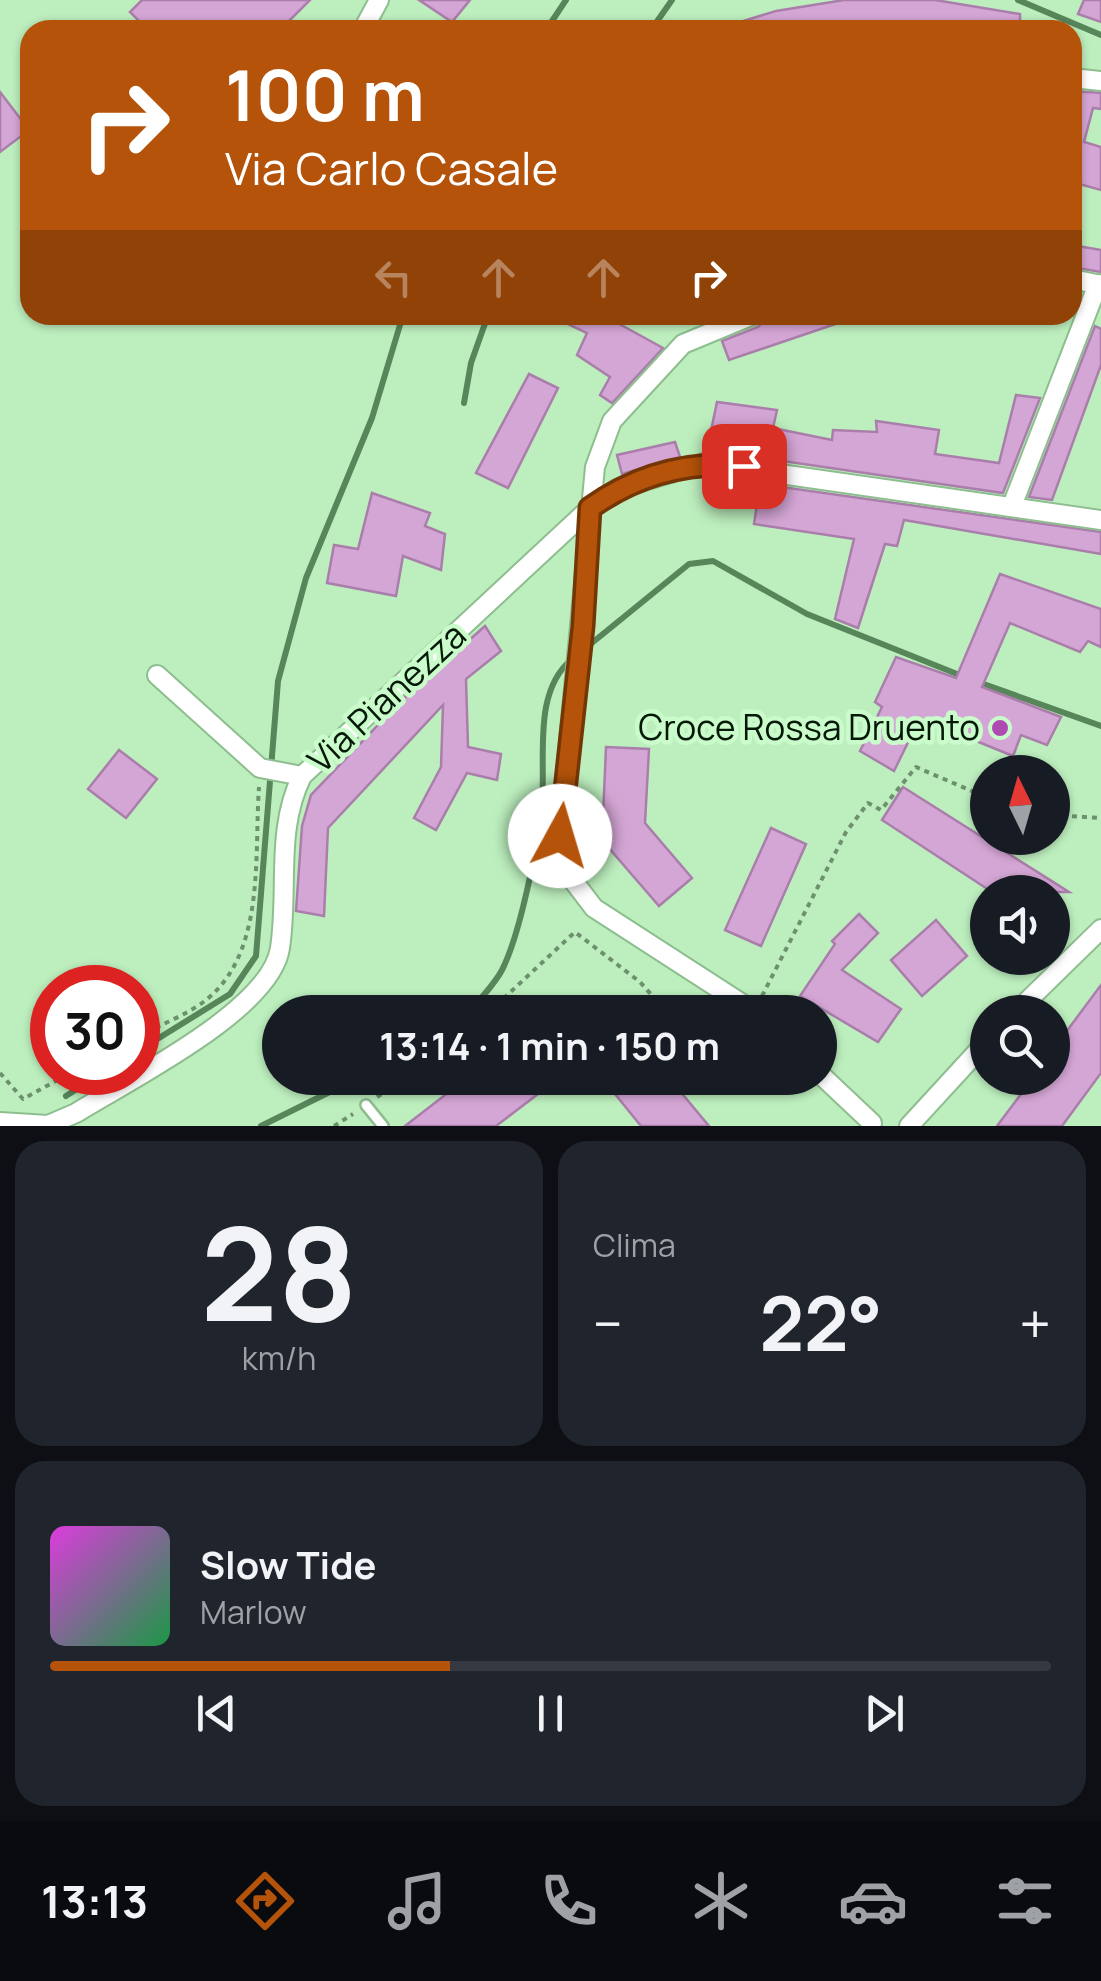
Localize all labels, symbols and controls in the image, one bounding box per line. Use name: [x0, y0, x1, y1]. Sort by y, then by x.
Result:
text: 100 m: [225, 46, 425, 142]
icon: right: [60, 60, 190, 190]
text: Via Carlo Casale: [225, 137, 558, 199]
icon: left: [366, 250, 421, 305]
icon: ahead: [471, 250, 526, 305]
icon: ahead: [576, 250, 631, 305]
icon: right: [681, 250, 736, 305]
pin: [702, 424, 787, 509]
icon: arrive: [717, 439, 772, 494]
street label: Via Pianezza: [297, 611, 476, 783]
place label: Croce Rossa Druento: [638, 703, 980, 751]
marker: Croce Rossa Druento: [989, 717, 1011, 739]
north arrow: [970, 755, 1070, 855]
map controls: [970, 755, 1070, 1095]
position arrow: [508, 784, 612, 888]
button: sound: [970, 875, 1070, 975]
speed limit sign: 30: [30, 965, 160, 1095]
button: search: [970, 995, 1070, 1095]
text: 13:14 · 1 min · 150 m: [379, 1019, 720, 1071]
text: 28: [200, 1182, 358, 1360]
text: Clima: [593, 1223, 676, 1267]
text: 22°: [759, 1271, 883, 1374]
text: −: [593, 1285, 623, 1361]
text: +: [1019, 1285, 1051, 1361]
text: km/h: [242, 1336, 316, 1380]
text: Slow Tide: [200, 1538, 377, 1590]
text: Marlow: [200, 1590, 307, 1634]
icon: previous: [189, 1686, 244, 1741]
icon: pause: [523, 1686, 578, 1741]
icon: next: [857, 1686, 912, 1741]
icon: directions: [230, 1866, 300, 1936]
icon: music: [382, 1866, 452, 1936]
icon: phone: [534, 1866, 604, 1936]
icon: climate: [686, 1866, 756, 1936]
icon: car: [838, 1866, 908, 1936]
icon: filters: [990, 1866, 1060, 1936]
text: 13:13: [41, 1870, 148, 1932]

